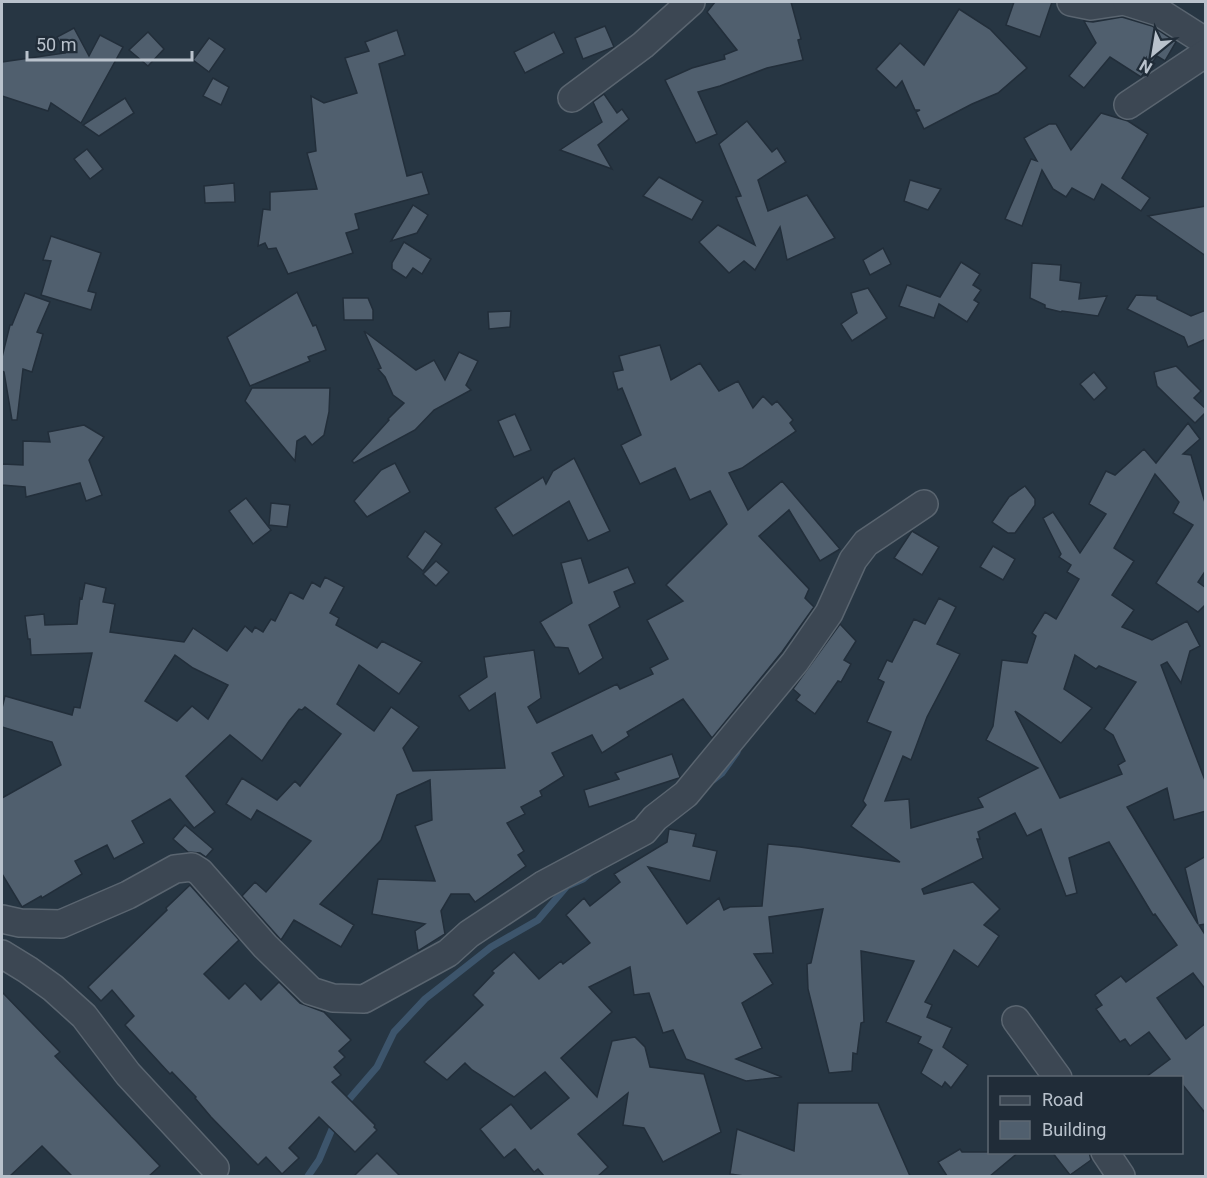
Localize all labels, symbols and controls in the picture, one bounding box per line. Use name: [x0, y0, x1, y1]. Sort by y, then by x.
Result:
scale bar: [27, 24, 192, 62]
north arrow: [1123, 24, 1183, 84]
text: 50 m: [36, 34, 76, 55]
text: N: [1136, 56, 1155, 78]
legend: [988, 1076, 1183, 1154]
text: Road: [1042, 1089, 1083, 1110]
text: Building: [1042, 1119, 1106, 1140]

